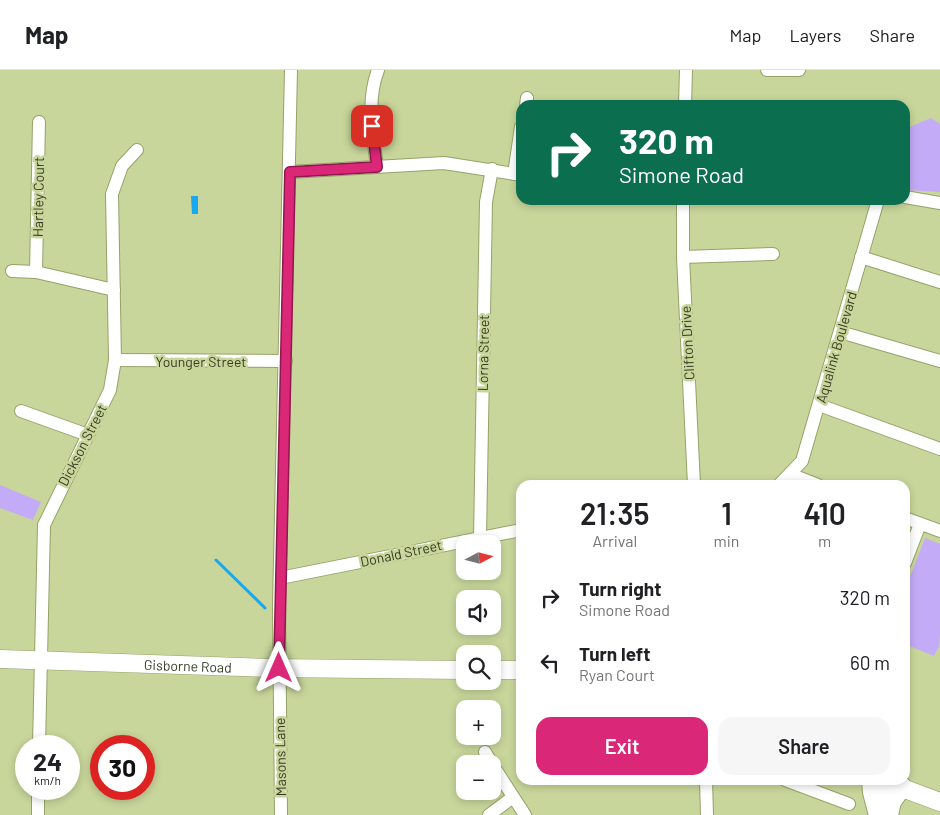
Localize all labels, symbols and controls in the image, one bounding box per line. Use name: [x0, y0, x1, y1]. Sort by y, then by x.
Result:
text: Map: [25, 20, 68, 49]
text: Map: [729, 24, 761, 46]
text: Layers: [789, 24, 842, 46]
text: Share: [870, 24, 915, 46]
pin: [351, 105, 393, 147]
icon: arrive: [358, 112, 386, 140]
text: 320 m: [619, 119, 714, 161]
icon: right: [536, 120, 601, 185]
street label: Hartley Court: [29, 157, 47, 237]
text: Simone Road: [619, 161, 744, 187]
street label: Aqualink Boulevard: [812, 289, 860, 405]
street label: Clifton Drive: [677, 305, 697, 381]
street label: Lorna Street: [474, 315, 492, 391]
street label: Younger Street: [156, 353, 246, 370]
street label: Dickson Street: [54, 401, 110, 489]
text: 21:35: [580, 495, 649, 531]
text: 1: [721, 495, 732, 531]
text: 410: [804, 495, 846, 531]
text: Arrival: [592, 531, 637, 550]
text: min: [714, 531, 739, 550]
text: m: [818, 531, 831, 550]
north arrow: [456, 535, 501, 580]
map controls: [456, 535, 501, 800]
street label: Donald Street: [359, 536, 443, 570]
text: Turn right: [579, 577, 661, 600]
icon: right: [536, 584, 564, 612]
text: 320 m: [840, 586, 890, 609]
button: sound: [456, 590, 501, 635]
text: Simone Road: [579, 600, 670, 619]
position arrow: [252, 641, 304, 693]
text: Turn left: [579, 642, 650, 665]
button: search: [456, 645, 501, 690]
icon: left: [536, 649, 564, 677]
text: 60 m: [850, 651, 890, 674]
street label: Gisborne Road: [144, 655, 232, 675]
text: Ryan Court: [579, 665, 655, 684]
button: +: [456, 700, 501, 745]
button: Exit: [536, 717, 708, 775]
button: Share: [718, 717, 890, 775]
street label: Masons Lane: [271, 718, 289, 796]
speed limit sign: 30: [90, 735, 155, 800]
text: 24: [33, 746, 62, 776]
button: −: [456, 755, 501, 800]
text: km/h: [34, 773, 61, 787]

